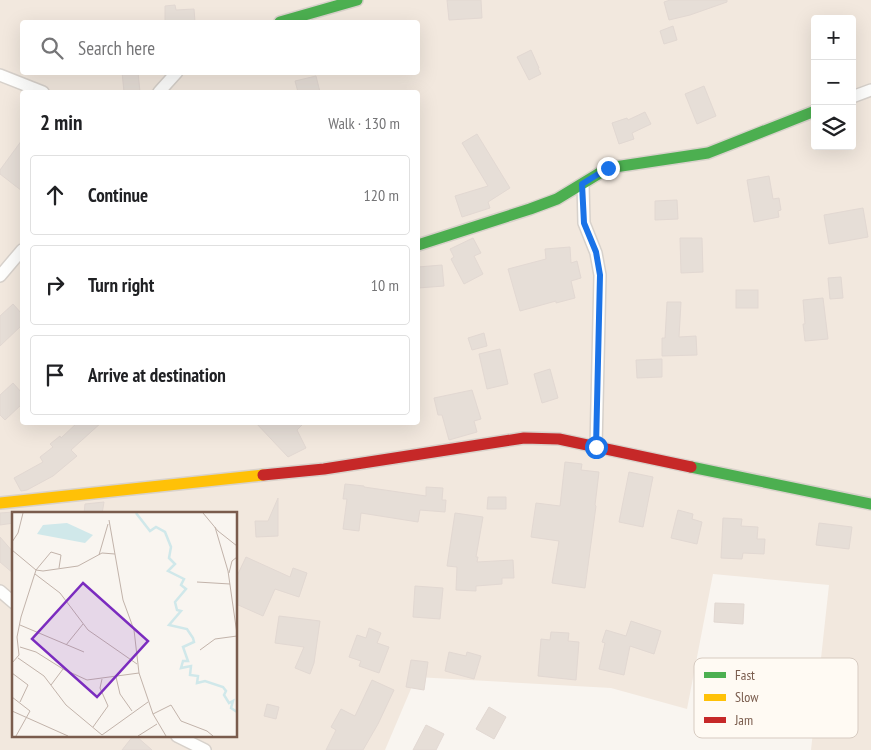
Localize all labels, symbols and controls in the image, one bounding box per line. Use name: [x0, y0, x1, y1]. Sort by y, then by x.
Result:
map controls: [811, 15, 856, 150]
button: +: [811, 15, 856, 60]
search box: [20, 20, 420, 75]
icon: search: [38, 34, 66, 62]
text: Search here: [78, 36, 155, 60]
button: −: [811, 60, 856, 105]
button: layers: [811, 105, 856, 150]
text: 2 min: [40, 109, 82, 136]
text: Walk · 130 m: [328, 113, 400, 133]
route end: [597, 157, 620, 180]
icon: ahead: [41, 181, 69, 209]
text: Continue: [88, 183, 148, 207]
text: 120 m: [364, 185, 399, 205]
icon: right: [41, 271, 69, 299]
text: Turn right: [88, 273, 154, 297]
text: 10 m: [371, 275, 399, 295]
icon: arrive: [41, 361, 69, 389]
text: Arrive at destination: [88, 363, 226, 387]
route start: [585, 436, 608, 459]
inset map: [12, 512, 238, 738]
legend: [694, 658, 858, 738]
text: Fast: [735, 666, 755, 684]
text: Slow: [735, 688, 759, 706]
text: Jam: [734, 711, 753, 729]

